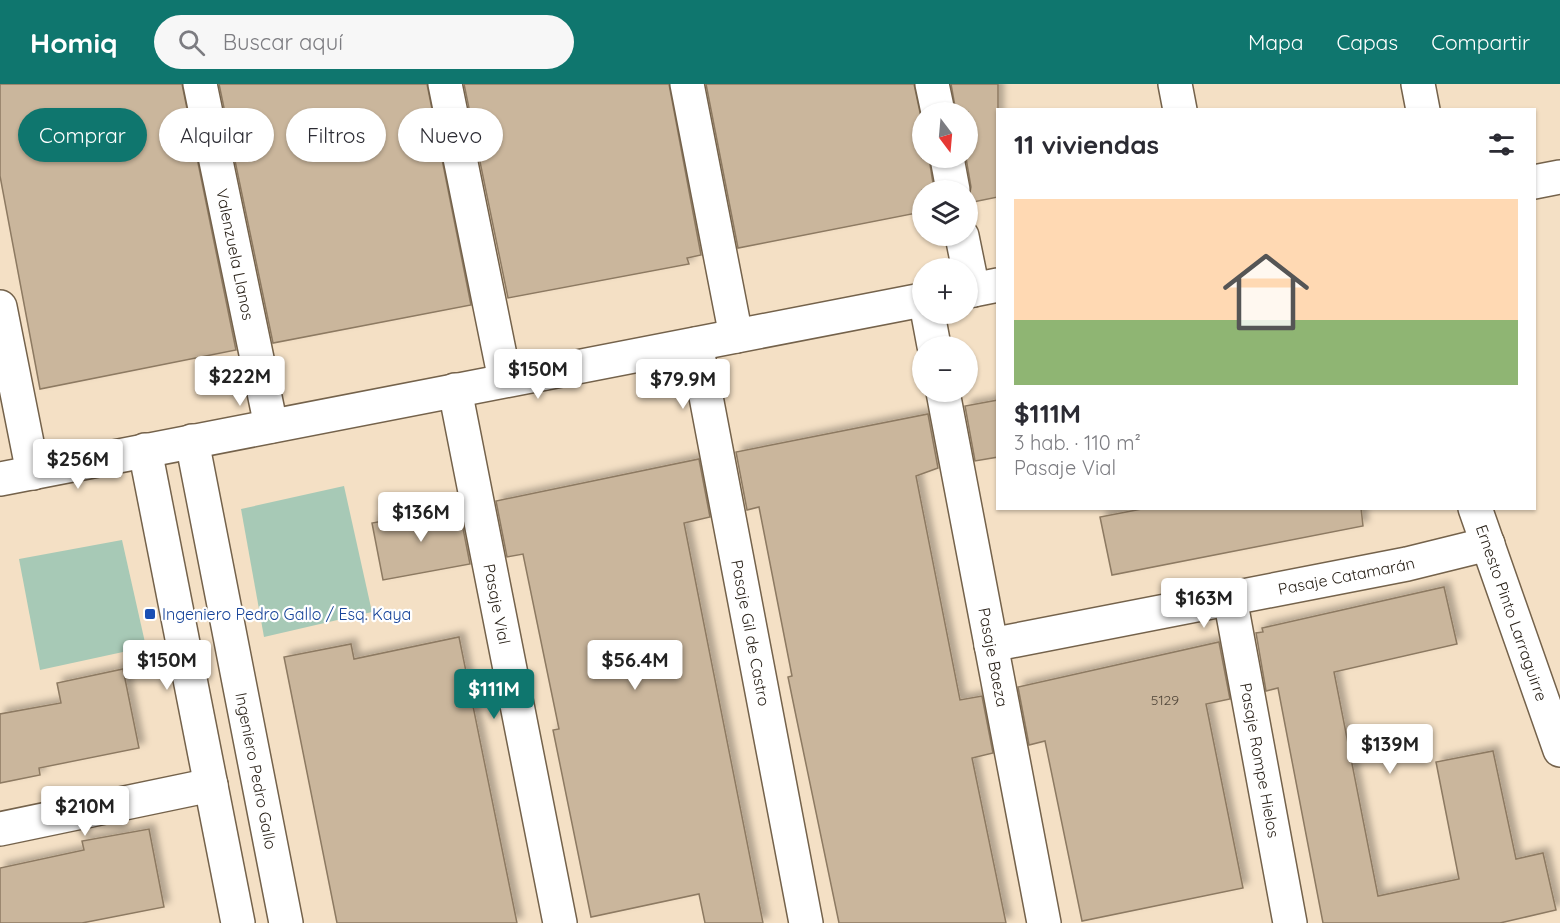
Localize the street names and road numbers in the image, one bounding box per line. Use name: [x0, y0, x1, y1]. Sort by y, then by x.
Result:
street label: Valenzuela Llanos: [212, 187, 259, 322]
street label: Ernesto Pinto Larraguirre: [1472, 522, 1552, 704]
street label: Pasaje Catamarán: [1276, 552, 1417, 599]
street label: Pasaje Gil de Castro: [727, 558, 775, 708]
street label: Pasaje Vial: [479, 562, 515, 646]
street label: Pasaje Baeza: [974, 606, 1013, 709]
street label: Pasaje Rompe Hielos: [1236, 681, 1284, 839]
street label: Ingeniero Pedro Gallo: [231, 691, 281, 851]

